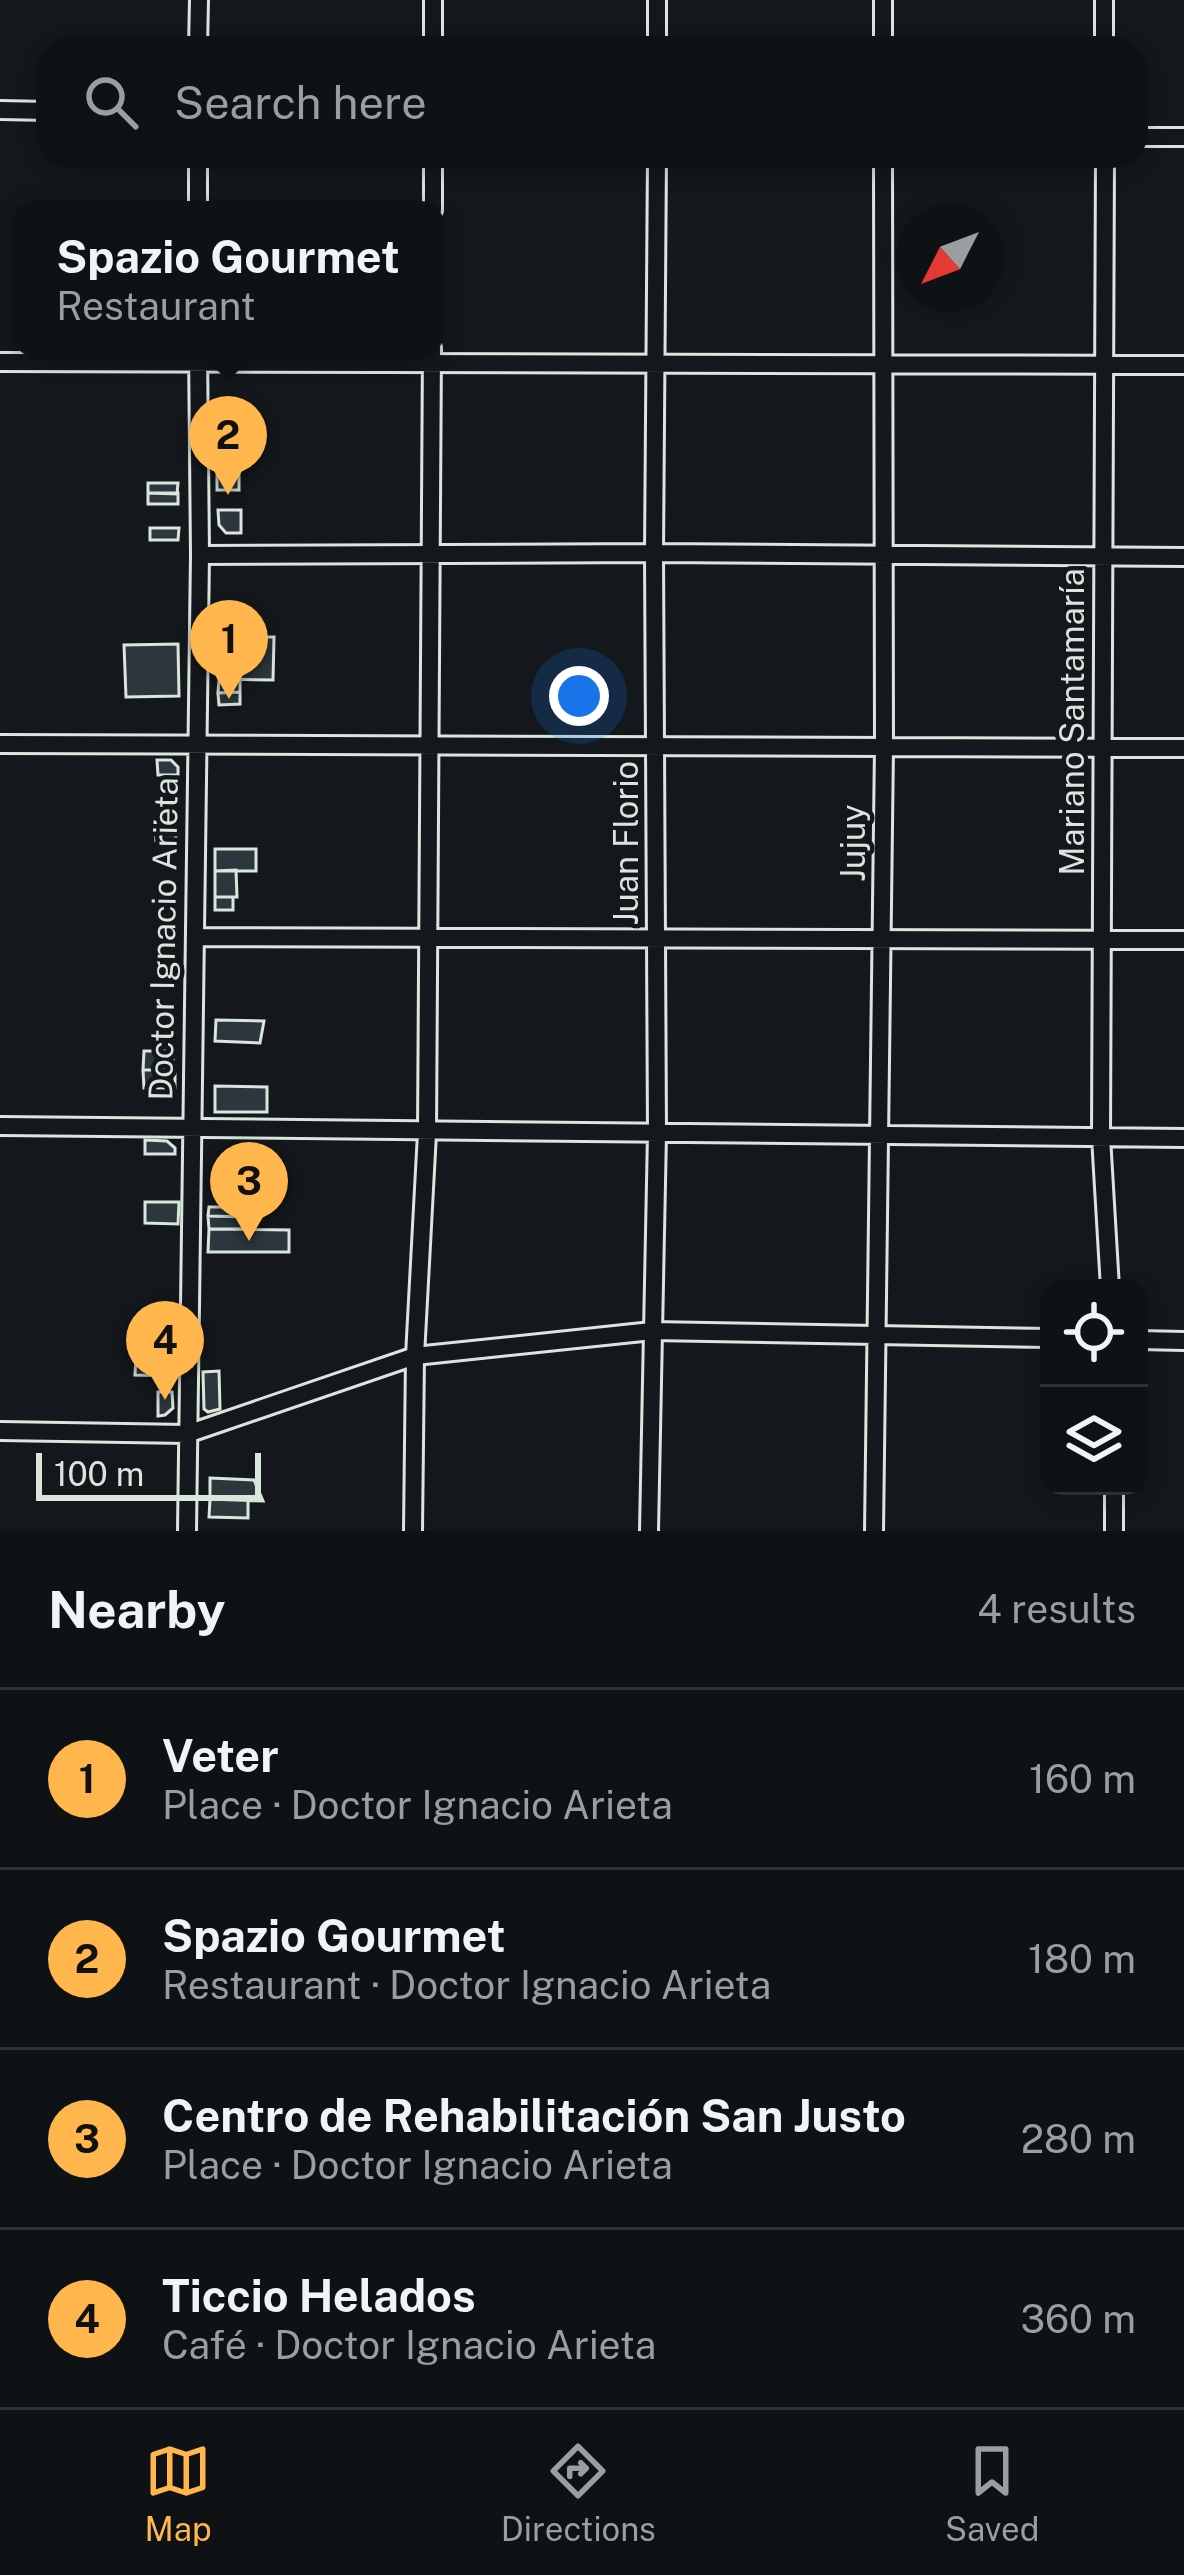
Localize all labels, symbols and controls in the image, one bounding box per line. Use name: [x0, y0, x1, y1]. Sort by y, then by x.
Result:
search box: [36, 36, 1148, 168]
icon: search: [78, 69, 144, 135]
text: Search here: [174, 76, 427, 129]
popup: [12, 201, 444, 357]
north arrow: [896, 204, 1004, 312]
text: Spazio Gourmet: [56, 230, 400, 283]
text: Restaurant: [56, 283, 256, 329]
pin: 2: [189, 396, 267, 495]
street label: Mariano Santamaría: [1053, 568, 1091, 876]
pin: 1: [190, 600, 268, 699]
your location: [549, 666, 609, 726]
street label: Juan Florio: [607, 761, 645, 925]
street label: Doctor Ignacio Arieta: [141, 777, 185, 1101]
street label: Jujuy: [834, 804, 872, 882]
pin: 3: [210, 1142, 288, 1241]
map controls: [1040, 1279, 1148, 1495]
button: locate: [1040, 1279, 1148, 1387]
pin: 4: [126, 1301, 204, 1400]
button: layers: [1040, 1387, 1148, 1495]
scale bar: [36, 1447, 261, 1500]
text: 100 m: [54, 1455, 144, 1493]
text: Nearby: [48, 1580, 225, 1639]
text: 4 results: [977, 1586, 1136, 1632]
text: Veter: [162, 1729, 279, 1782]
text: 1: [79, 1756, 95, 1802]
text: 160 m: [1029, 1756, 1136, 1802]
text: Place · Doctor Ignacio Arieta: [162, 1782, 673, 1828]
text: Spazio Gourmet: [162, 1909, 506, 1962]
text: 2: [75, 1936, 99, 1982]
text: 180 m: [1028, 1936, 1136, 1982]
text: Restaurant · Doctor Ignacio Arieta: [162, 1962, 771, 2008]
text: Centro de Rehabilitación San Justo: [162, 2089, 906, 2142]
text: 3: [74, 2116, 100, 2162]
text: 280 m: [1021, 2116, 1136, 2162]
text: Place · Doctor Ignacio Arieta: [162, 2142, 673, 2188]
text: Ticcio Helados: [162, 2269, 476, 2322]
text: 4: [74, 2296, 100, 2342]
text: 360 m: [1021, 2296, 1136, 2342]
text: Café · Doctor Ignacio Arieta: [162, 2322, 656, 2368]
tab: Map: [145, 2438, 212, 2548]
tab: Directions: [501, 2438, 656, 2548]
tab: Saved: [945, 2438, 1039, 2548]

